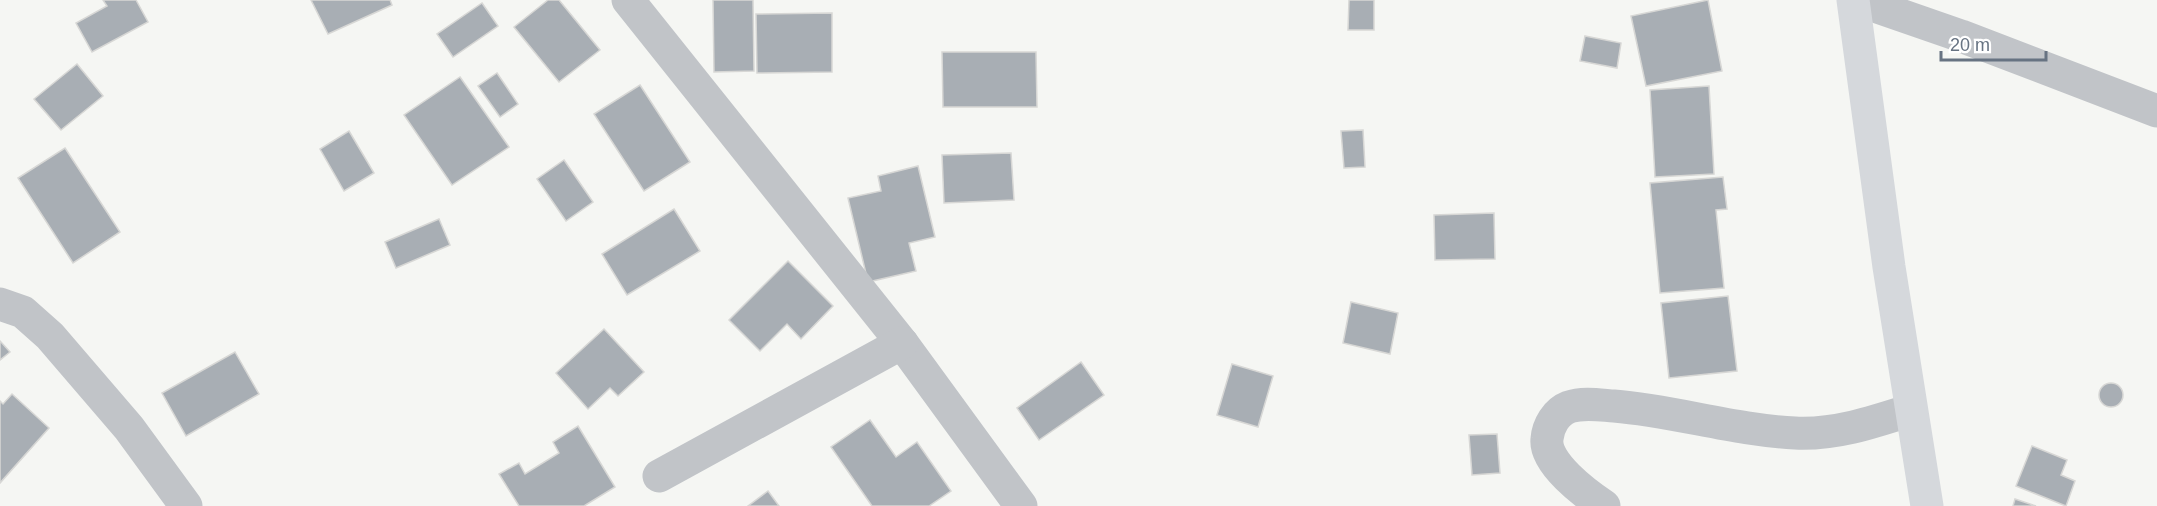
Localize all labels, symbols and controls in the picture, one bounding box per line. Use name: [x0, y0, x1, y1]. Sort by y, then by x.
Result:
scale bar: [1941, 24, 2046, 62]
text: 20 m: [1950, 35, 1990, 55]

